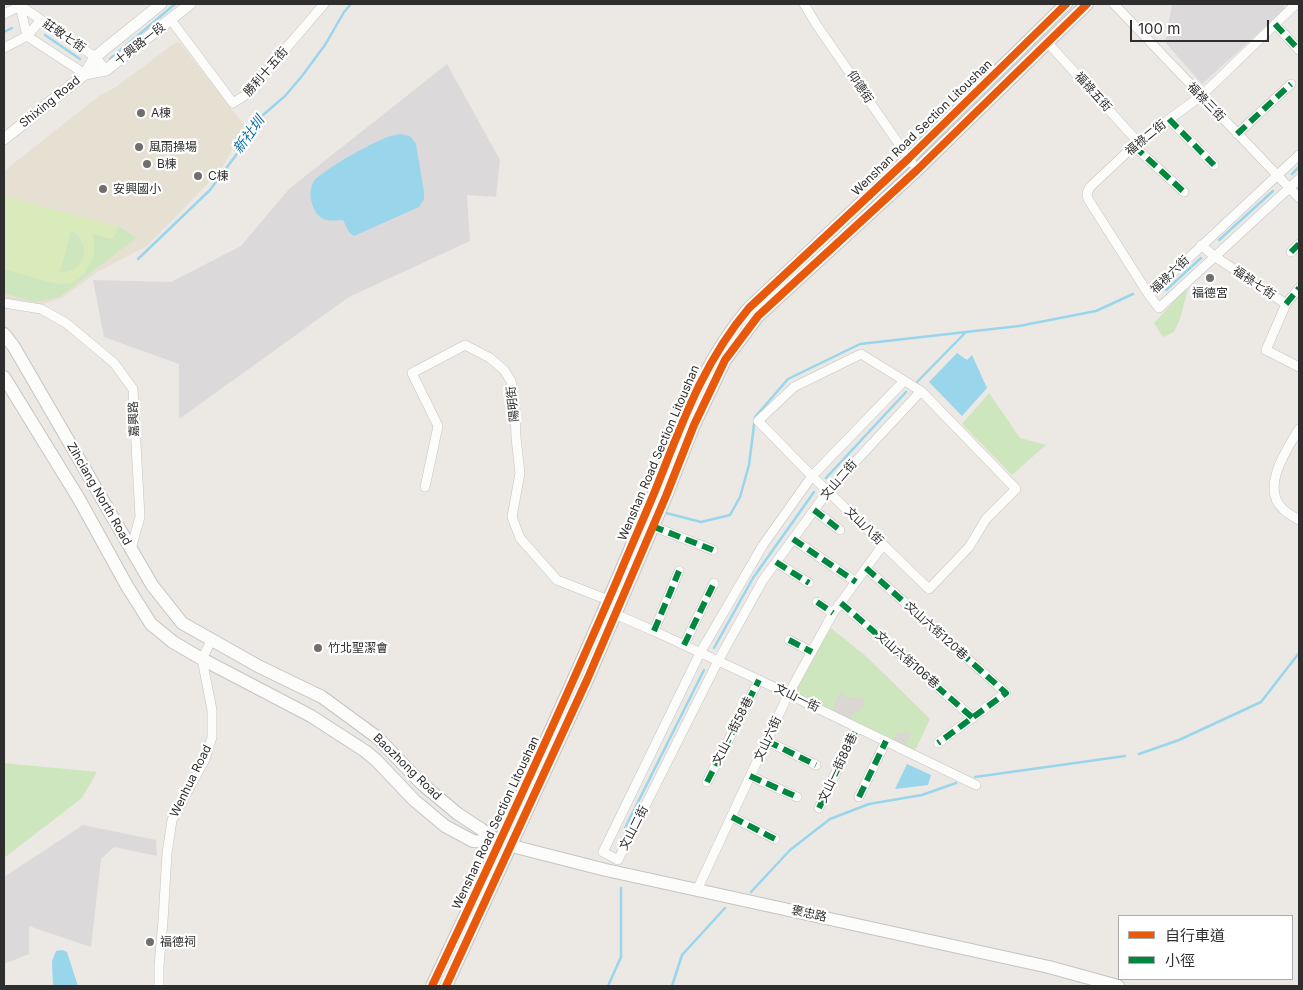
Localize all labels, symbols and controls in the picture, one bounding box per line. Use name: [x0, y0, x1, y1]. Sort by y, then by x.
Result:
scale bar: [1133, 10, 1272, 42]
street label: 莊敬七街: [40, 17, 88, 55]
text: 100 m: [1138, 19, 1180, 38]
street label: 十興路一段: [112, 20, 168, 68]
street label: 勝利十五街: [241, 45, 291, 99]
street label: Wenshan Road Section Litoushan: [849, 57, 995, 199]
street label: 仰德街: [844, 68, 876, 106]
street label: 福祿五街: [1072, 69, 1114, 115]
street label: Shixing Road: [17, 73, 83, 131]
street label: 福祿三街: [1184, 80, 1228, 124]
place label: A棟: [151, 106, 171, 120]
marker: A棟: [135, 107, 147, 119]
water label: 新社圳: [230, 113, 268, 157]
street label: 福祿二街: [1123, 117, 1169, 159]
place label: 風雨操場: [149, 140, 197, 154]
marker: 風雨操場: [133, 141, 145, 153]
place label: B棟: [157, 157, 177, 171]
marker: B棟: [141, 158, 153, 170]
place label: C棟: [208, 169, 229, 183]
marker: C棟: [192, 170, 204, 182]
place label: 安興國小: [113, 182, 161, 196]
marker: 安興國小: [97, 183, 109, 195]
street label: 福祿六街: [1148, 253, 1192, 297]
street label: 福祿七街: [1230, 264, 1278, 302]
marker: 福德宮: [1204, 272, 1216, 284]
place label: 福德宮: [1192, 286, 1228, 300]
street label: Wenshan Road Section Litoushan: [615, 363, 703, 543]
street label: 陽明街: [504, 385, 522, 423]
street label: 嘉興路: [126, 401, 142, 437]
street label: Zihciang North Road: [64, 440, 134, 548]
street label: 文山二街: [818, 457, 860, 503]
street label: 文山八街: [842, 504, 886, 548]
street label: 文山六街120巷: [902, 599, 970, 663]
street label: 文山六街106巷: [872, 628, 942, 692]
place label: 竹北聖潔會: [328, 641, 388, 655]
marker: 竹北聖潔會: [312, 642, 324, 654]
street label: 文山一街: [772, 681, 822, 715]
street label: 文山一街58巷: [710, 694, 756, 768]
street label: 文山六街: [751, 714, 785, 764]
street label: Baozhong Road: [370, 731, 444, 803]
street label: 文山一街88巷: [816, 731, 860, 805]
street label: Wenshan Road Section Litoushan: [449, 734, 543, 912]
street label: Wenhua Road: [167, 743, 215, 819]
street label: 文山二街: [617, 803, 651, 853]
street label: 褒忠路: [790, 903, 828, 925]
legend: [1118, 915, 1293, 980]
text: 自行車道: [1165, 926, 1225, 945]
place label: 福德祠: [160, 935, 196, 949]
marker: 福德祠: [144, 936, 156, 948]
text: 小徑: [1165, 951, 1195, 970]

